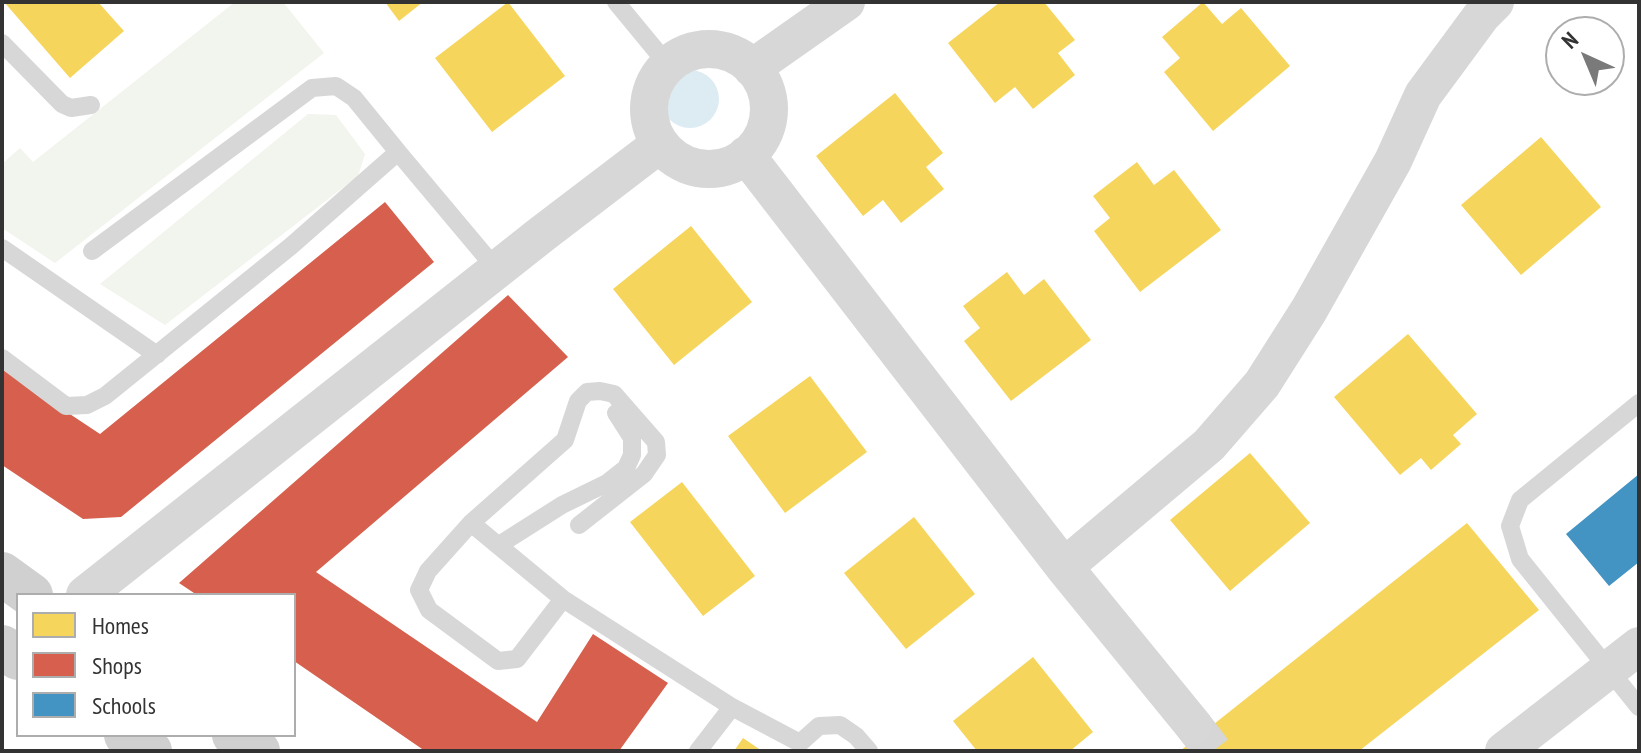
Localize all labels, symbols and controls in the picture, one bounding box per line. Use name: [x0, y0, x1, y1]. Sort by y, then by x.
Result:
north arrow: [1545, 16, 1625, 96]
text: N: [1556, 26, 1584, 54]
legend: [16, 593, 296, 737]
text: Homes: [92, 610, 149, 641]
text: Shops: [92, 650, 142, 681]
text: Schools: [92, 690, 156, 721]

